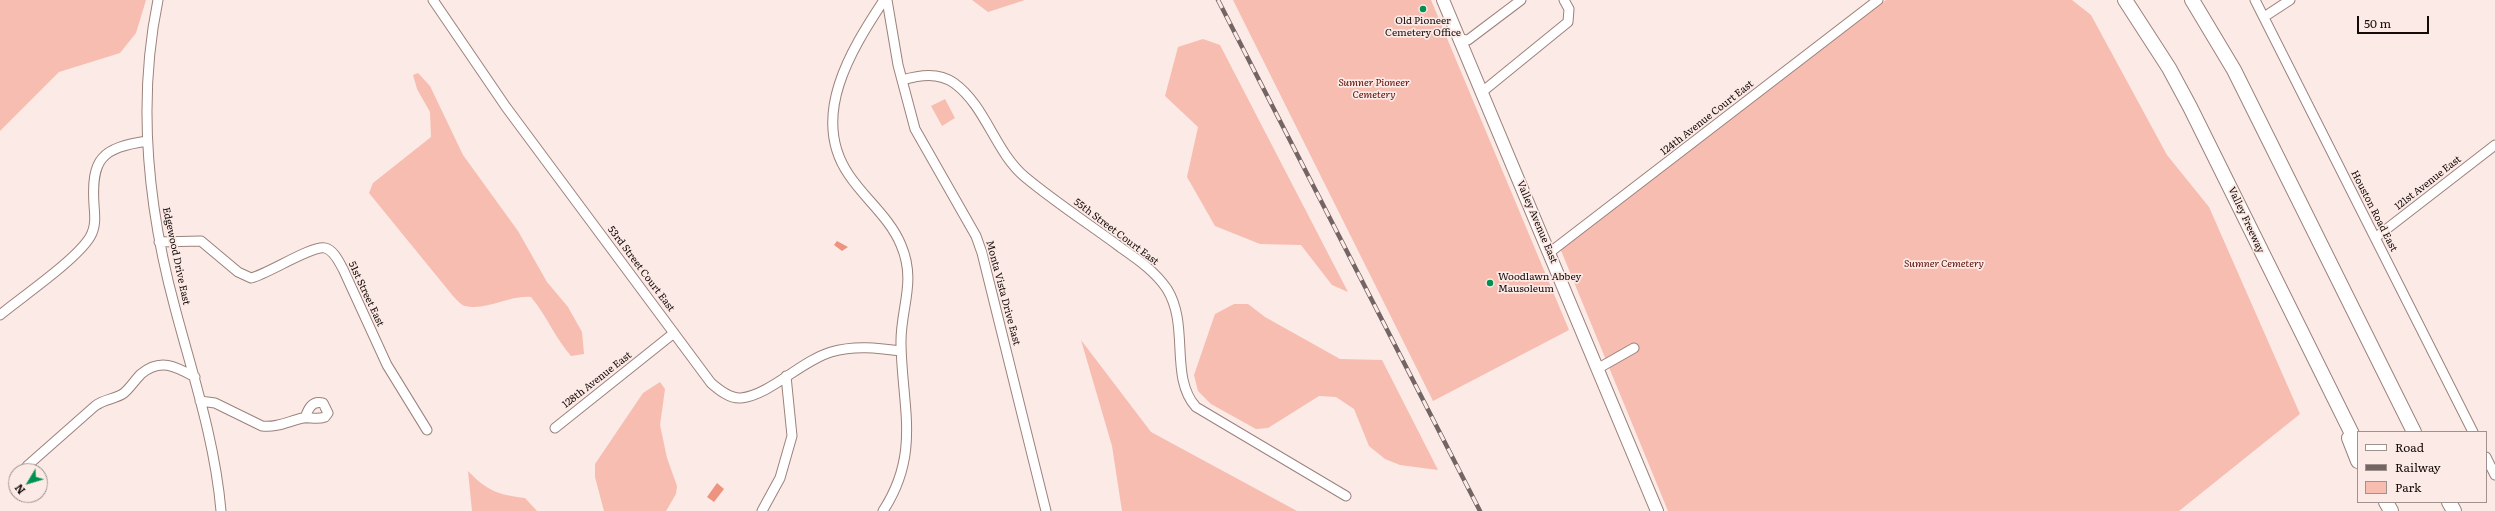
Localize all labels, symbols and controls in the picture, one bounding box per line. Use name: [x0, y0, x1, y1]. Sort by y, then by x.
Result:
marker: Old Pioneer Cemetery Office: [1418, 4, 1428, 14]
scale bar: [2359, 8, 2431, 34]
text: 50 m: [2364, 14, 2391, 32]
place label: Old Pioneer Cemetery Office: [1385, 15, 1461, 38]
park label: Sumner Pioneer Cemetery: [1338, 77, 1410, 100]
street label: 124th Avenue Court East: [1658, 78, 1756, 158]
street label: 121st Avenue East: [2392, 153, 2464, 213]
street label: Houston Road East: [2348, 168, 2400, 254]
street label: Valley Avenue East: [1514, 179, 1560, 265]
street label: Valley Freeway: [2225, 185, 2267, 255]
street label: 55th Street Court East: [1071, 196, 1161, 268]
street label: Edgewood Drive East: [160, 206, 192, 306]
street label: 53rd Street Court East: [605, 224, 677, 314]
street label: Monta Vista Drive East: [983, 239, 1023, 347]
park label: Sumner Cemetery: [1904, 258, 1984, 270]
street label: 51st Street East: [346, 260, 386, 328]
place label: Woodlawn Abbey Mausoleum: [1498, 271, 1581, 294]
marker: Woodlawn Abbey Mausoleum: [1485, 278, 1495, 288]
street label: 128th Avenue East: [560, 349, 634, 411]
legend: [2357, 431, 2487, 503]
text: Road: [2395, 438, 2424, 456]
text: Railway: [2395, 458, 2441, 476]
north arrow: [8, 463, 48, 503]
text: Park: [2395, 478, 2421, 496]
text: N: [10, 481, 28, 498]

